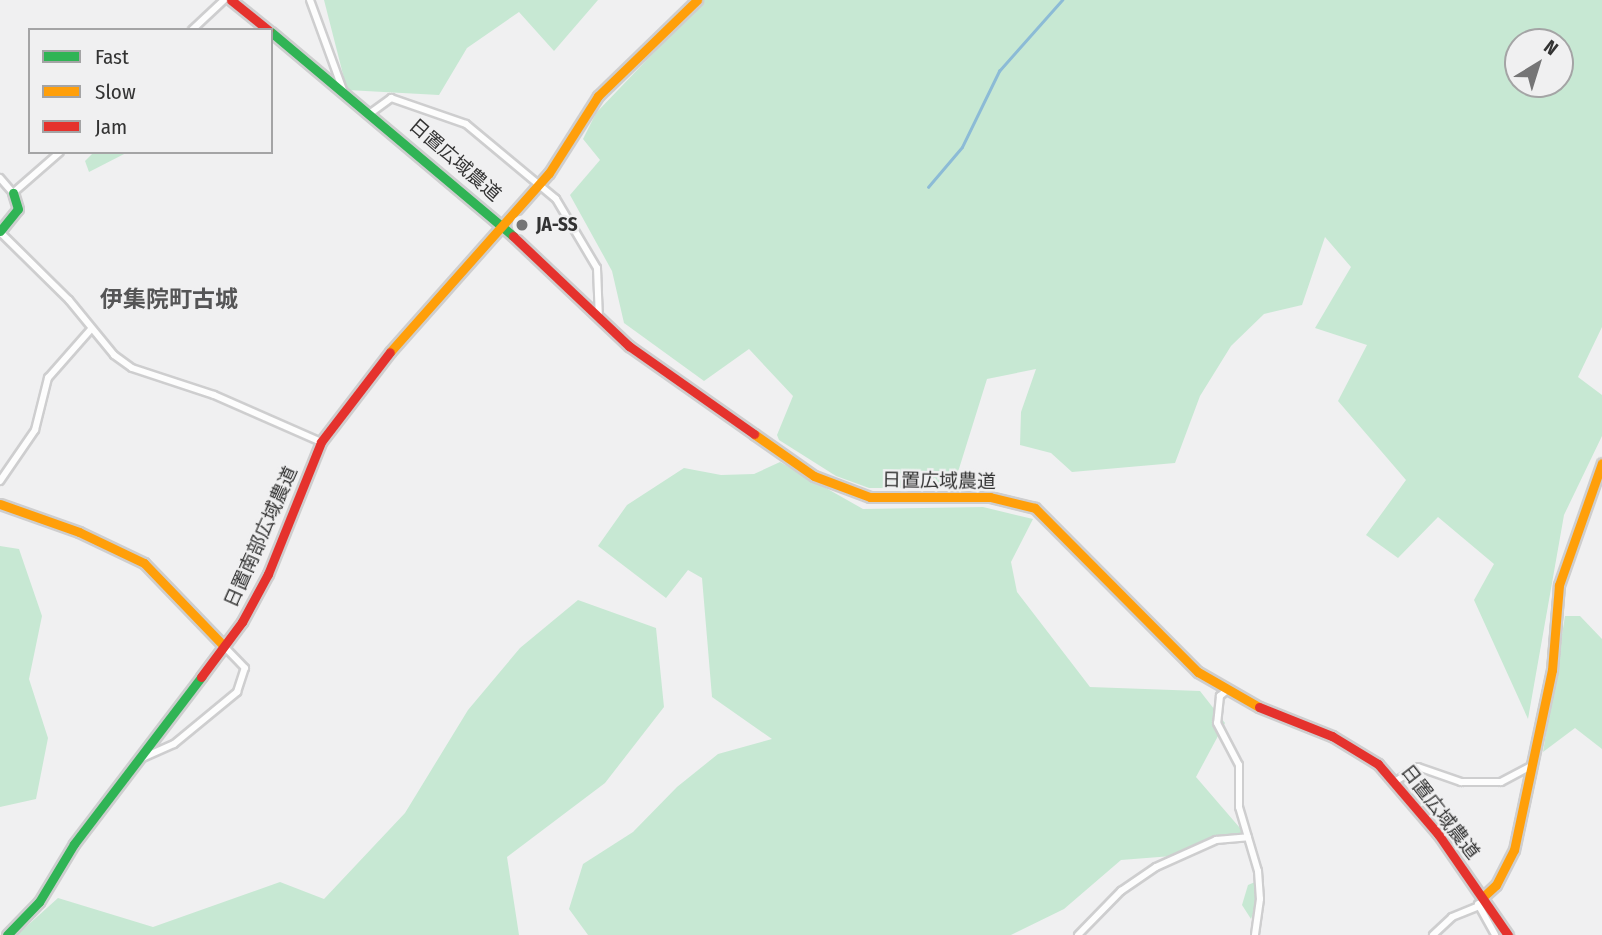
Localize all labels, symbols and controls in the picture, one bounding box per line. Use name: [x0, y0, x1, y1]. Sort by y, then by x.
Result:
legend: [28, 28, 273, 154]
north arrow: [1504, 28, 1574, 98]
text: N: [1539, 35, 1563, 60]
text: Fast: [95, 44, 129, 70]
text: Slow: [95, 79, 136, 105]
text: Jam: [95, 114, 127, 140]
street label: 日置広域農道: [405, 114, 505, 206]
place label: JA-SS: [536, 214, 578, 236]
marker: JA-SS: [514, 217, 530, 233]
district label: 伊集院町古城: [100, 285, 238, 313]
street label: 日置南部広域農道: [220, 463, 302, 611]
street label: 日置広域農道: [882, 469, 996, 493]
street label: 日置広域農道: [1396, 760, 1484, 864]

